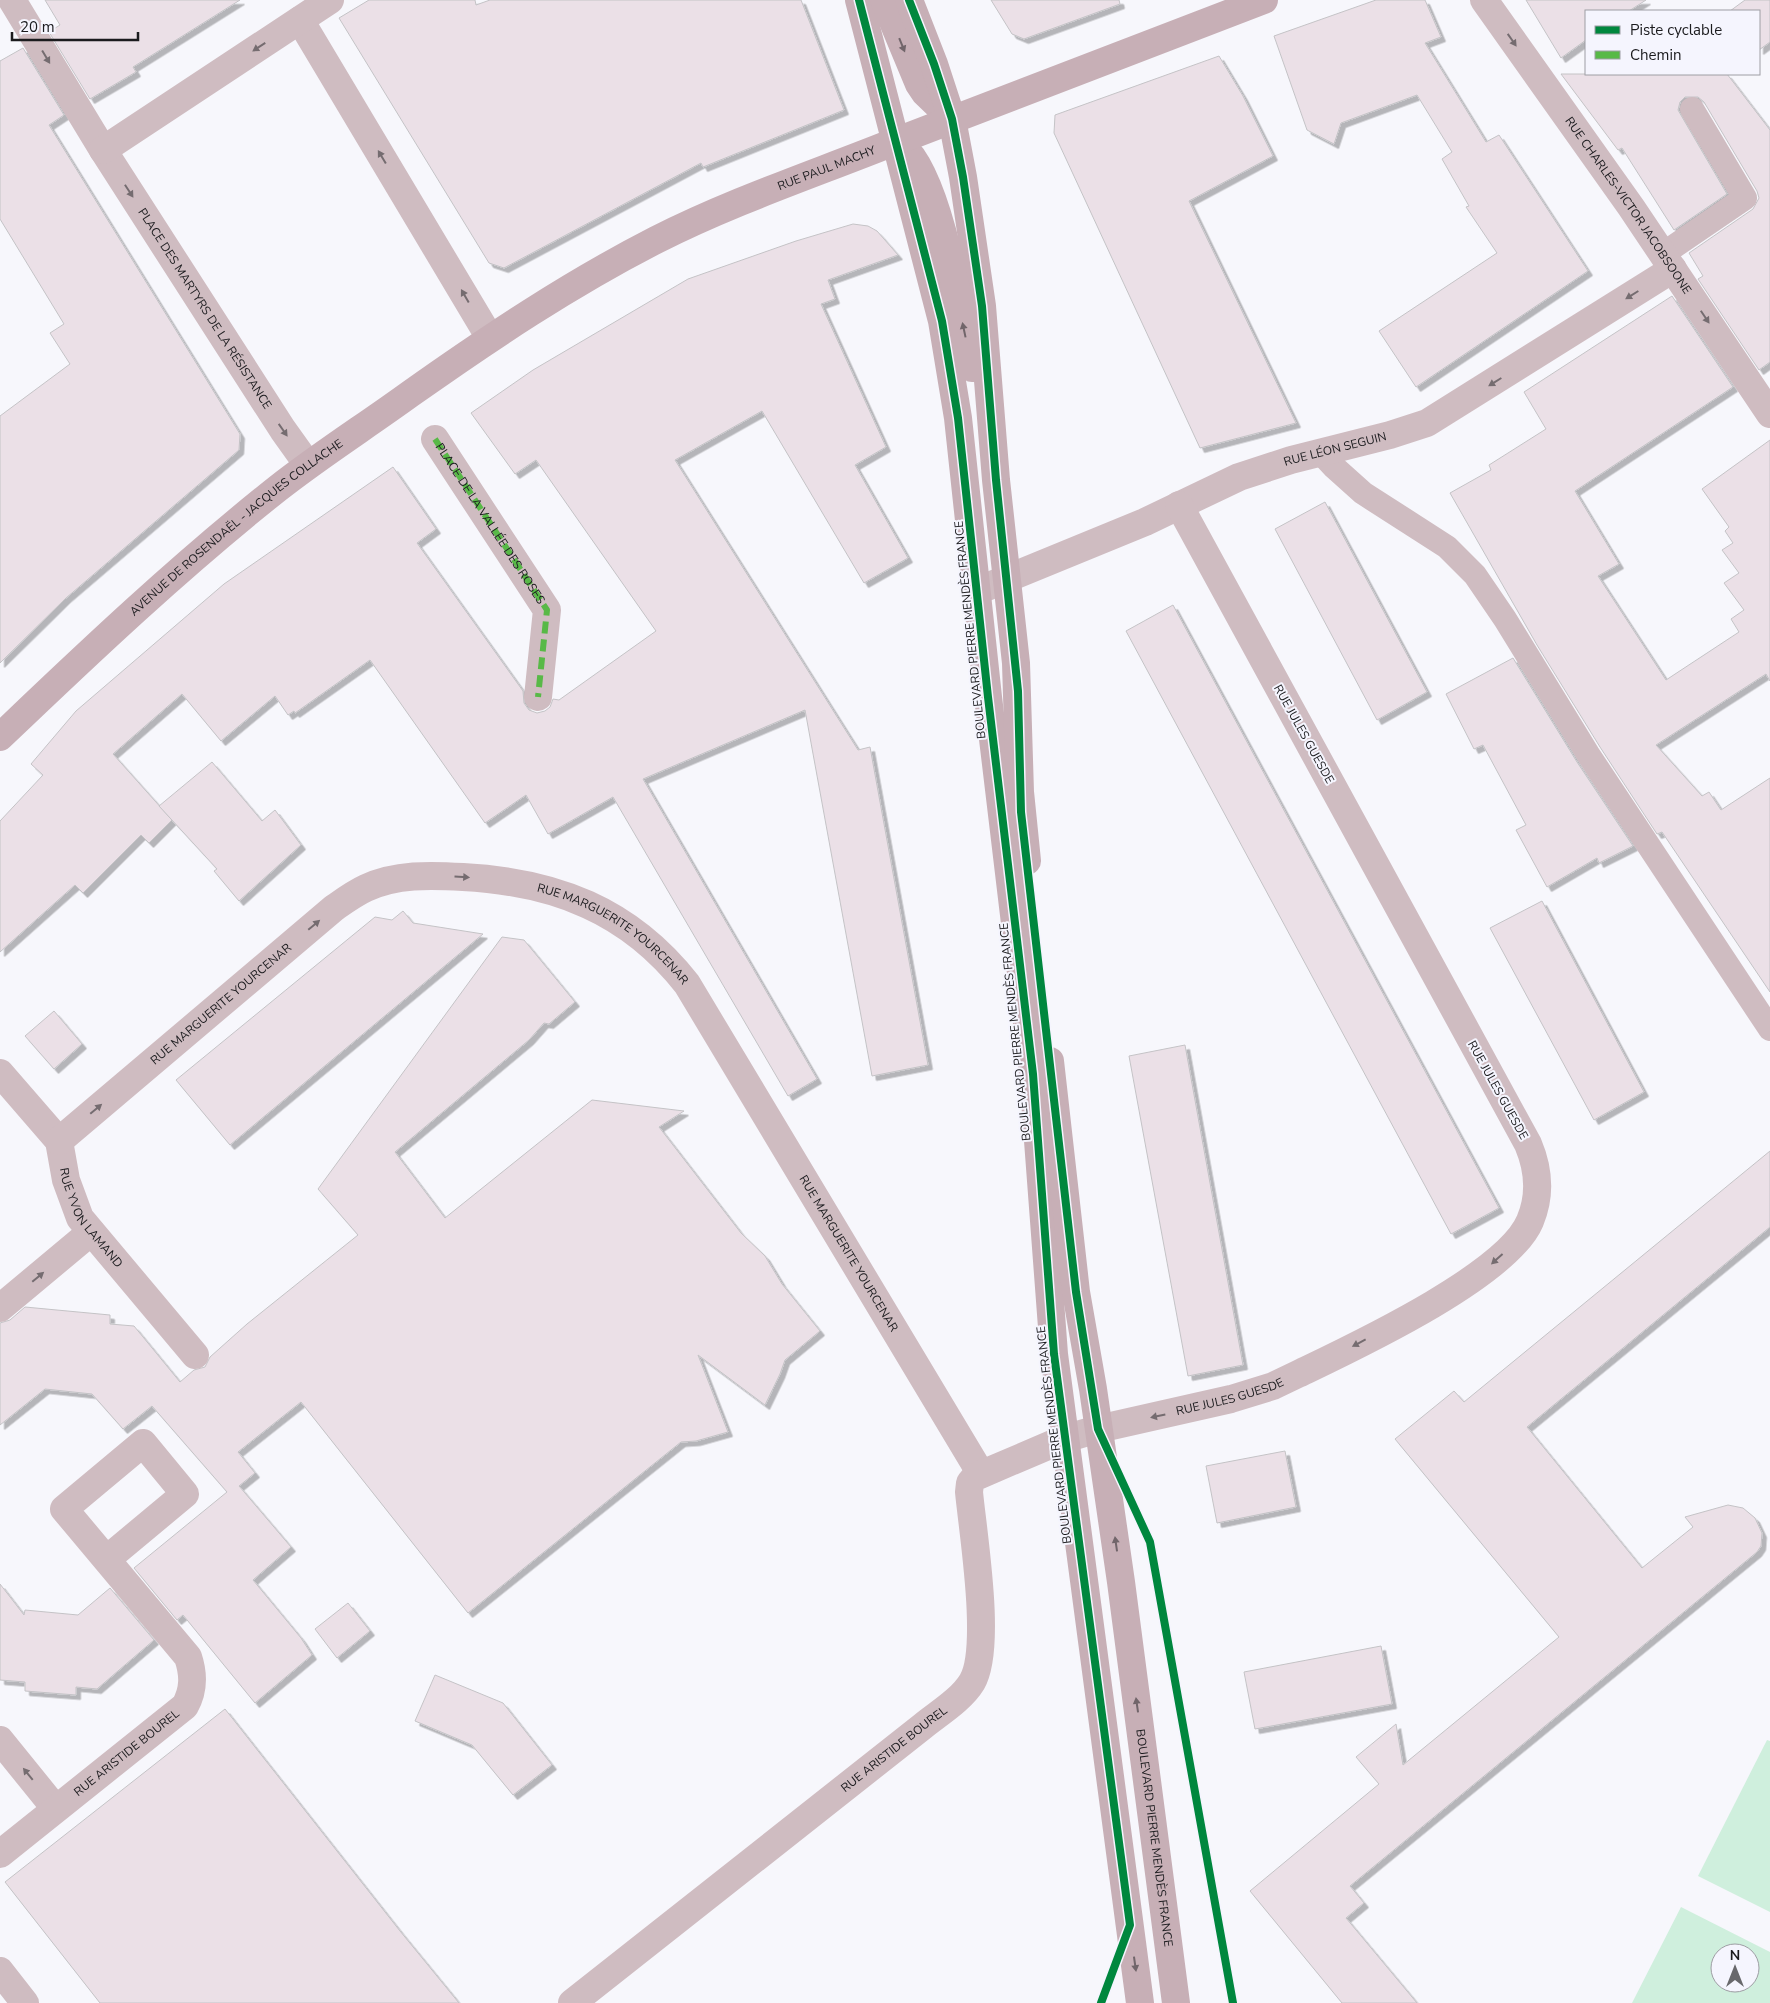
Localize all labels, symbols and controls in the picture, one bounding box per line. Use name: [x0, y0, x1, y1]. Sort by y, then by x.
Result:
scale bar: [12, 10, 139, 42]
legend: [1585, 10, 1760, 75]
text: 20 m: [20, 17, 55, 37]
text: Piste cyclable: [1630, 20, 1722, 40]
one-way arrow: [1507, 33, 1518, 46]
one-way arrow: [899, 38, 907, 52]
one-way arrow: [253, 42, 266, 52]
text: Chemin: [1630, 45, 1681, 65]
one-way arrow: [42, 50, 51, 63]
street label: RUE CHARLES-VICTOR JACOBSOONE: [1561, 114, 1695, 297]
street label: RUE PAUL MACHY: [775, 142, 879, 194]
one-way arrow: [377, 150, 386, 163]
one-way arrow: [124, 184, 134, 197]
street label: PLACE DES MARTYRS DE LA RÉSISTANCE: [134, 205, 275, 412]
one-way arrow: [461, 290, 470, 303]
one-way arrow: [1625, 291, 1638, 300]
one-way arrow: [1700, 310, 1710, 324]
one-way arrow: [960, 321, 968, 337]
one-way arrow: [1488, 378, 1501, 387]
one-way arrow: [278, 424, 288, 437]
street label: RUE LÉON SEGUIN: [1282, 428, 1388, 470]
street label: AVENUE DE ROSENDAËL - JACQUES COLLACHE: [126, 435, 346, 619]
street label: PLACE DE LA VALLÉE DES ROSES: [432, 440, 549, 607]
street label: BOULEVARD PIERRE MENDÈS FRANCE: [951, 520, 989, 740]
street label: RUE JULES GUESDE: [1270, 682, 1338, 786]
one-way arrow: [455, 873, 471, 881]
street label: RUE MARGUERITE YOURCENAR: [535, 880, 692, 988]
one-way arrow: [307, 920, 320, 931]
street label: BOULEVARD PIERRE MENDÈS FRANCE: [996, 922, 1034, 1142]
street label: RUE MARGUERITE YOURCENAR: [147, 940, 295, 1068]
street label: RUE JULES GUESDE: [1464, 1038, 1532, 1142]
one-way arrow: [90, 1104, 103, 1115]
street label: RUE YVON LAMAND: [56, 1167, 126, 1271]
street label: RUE MARGUERITE YOURCENAR: [796, 1172, 902, 1335]
one-way arrow: [1492, 1253, 1504, 1265]
one-way arrow: [31, 1271, 44, 1282]
street label: BOULEVARD PIERRE MENDÈS FRANCE: [1033, 1325, 1075, 1545]
one-way arrow: [1352, 1339, 1366, 1348]
street label: RUE JULES GUESDE: [1174, 1374, 1286, 1419]
one-way arrow: [1150, 1412, 1165, 1420]
one-way arrow: [1111, 1536, 1119, 1552]
one-way arrow: [1133, 1697, 1141, 1713]
street label: RUE ARISTIDE BOUREL: [838, 1702, 951, 1796]
street label: RUE ARISTIDE BOUREL: [70, 1705, 183, 1800]
street label: BOULEVARD PIERRE MENDÈS FRANCE: [1132, 1728, 1177, 1948]
one-way arrow: [22, 1768, 33, 1781]
north arrow: [1710, 1943, 1760, 1993]
text: N: [1730, 1946, 1740, 1965]
one-way arrow: [1132, 1956, 1140, 1972]

